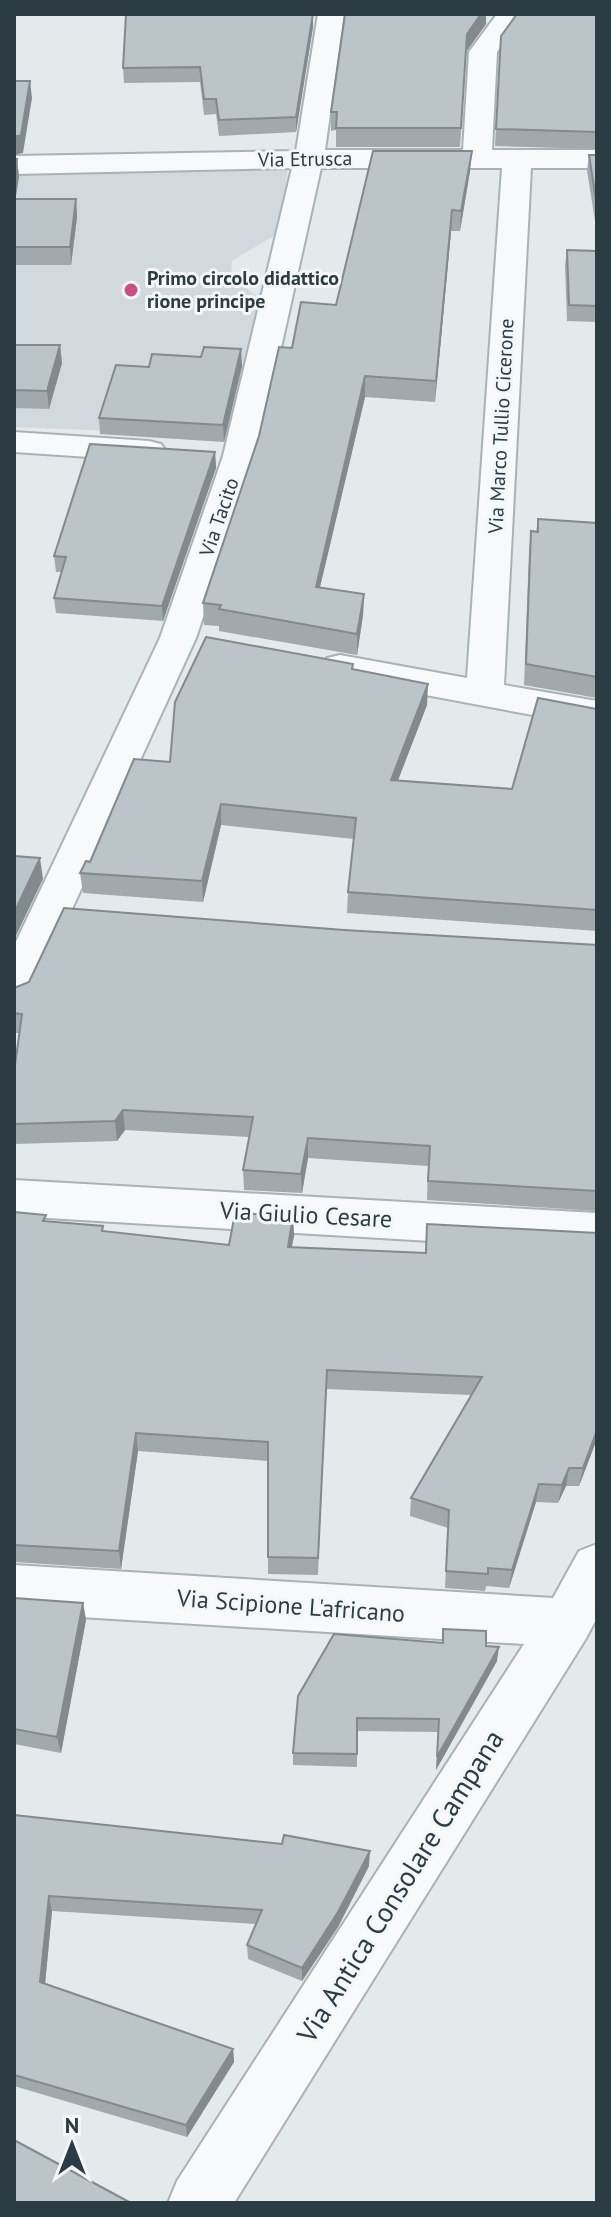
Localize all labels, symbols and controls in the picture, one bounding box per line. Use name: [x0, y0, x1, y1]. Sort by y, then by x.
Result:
street label: Via Etrusca: [257, 145, 352, 173]
place label: Primo circolo didattico rione principe: [147, 265, 339, 314]
marker: Primo circolo didattico rione principe: [122, 281, 140, 299]
street label: Via Marco Tullio Cicerone: [482, 318, 520, 535]
street label: Via Tacito: [193, 474, 245, 561]
street label: Via Giulio Cesare: [218, 1194, 393, 1234]
street label: Via Scipione L'africano: [175, 1582, 406, 1629]
street label: Via Antica Consolare Campana: [287, 1722, 511, 2050]
north arrow: [32, 2105, 112, 2185]
text: N: [65, 2111, 79, 2139]

